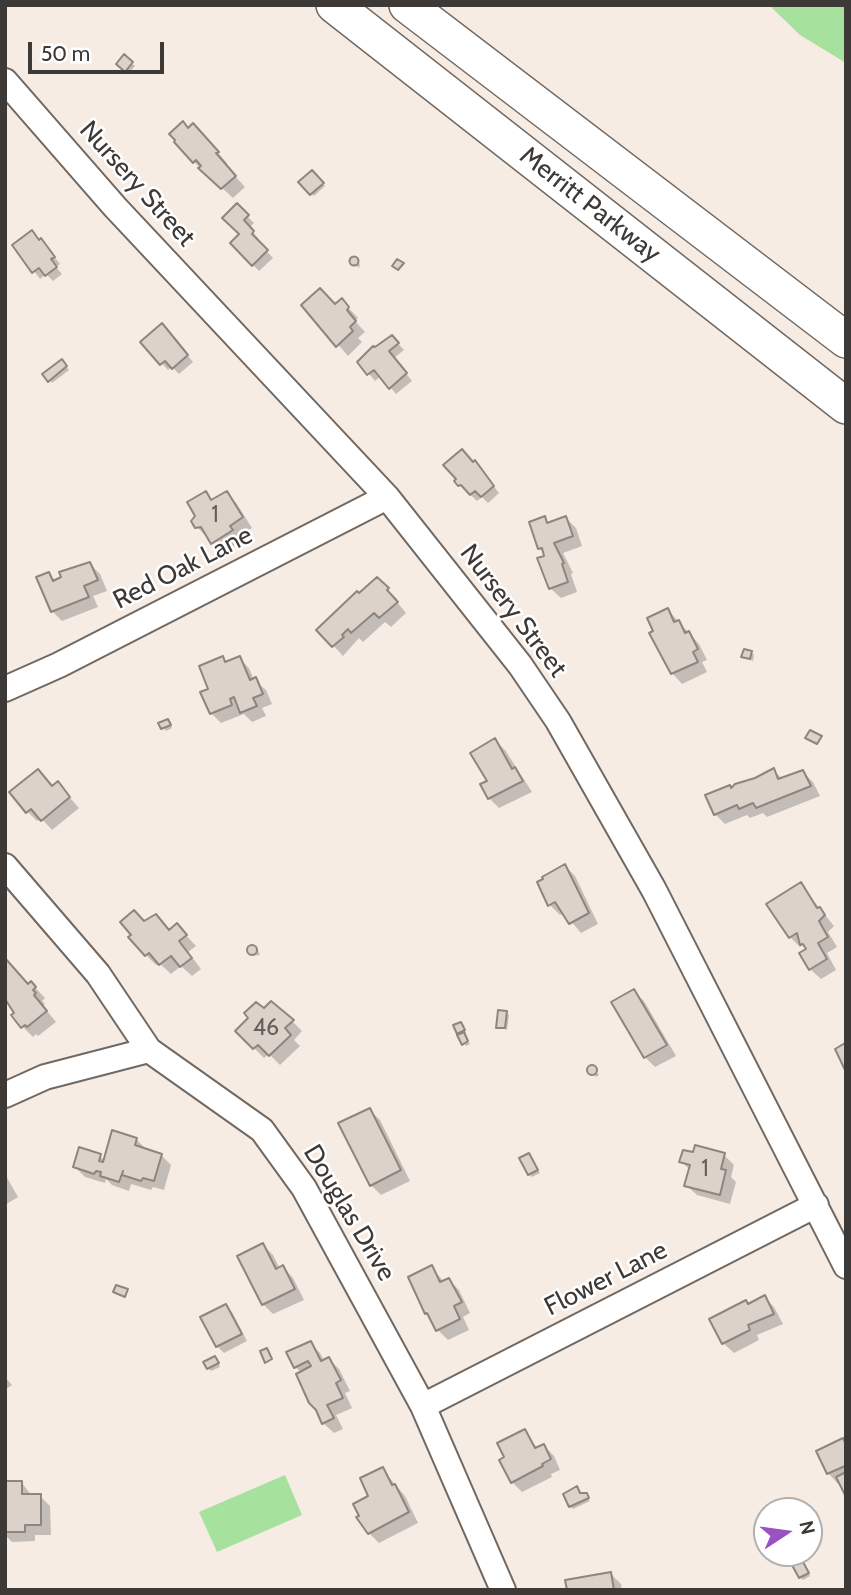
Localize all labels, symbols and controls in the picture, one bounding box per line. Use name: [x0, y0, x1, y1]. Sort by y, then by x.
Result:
scale bar: [32, 28, 168, 72]
text: 50 m: [41, 41, 90, 66]
street label: Nursery Street: [73, 115, 201, 253]
street label: Merritt Parkway: [513, 140, 667, 270]
house number: 1: [211, 501, 219, 529]
street label: Red Oak Lane: [108, 520, 258, 616]
street label: Nursery Street: [453, 539, 573, 683]
house number: 46: [253, 1014, 279, 1042]
street label: Douglas Drive: [296, 1139, 402, 1287]
house number: 1: [701, 1155, 709, 1183]
street label: Flower Lane: [540, 1235, 672, 1323]
north arrow: [753, 1497, 823, 1567]
text: N: [794, 1518, 820, 1537]

